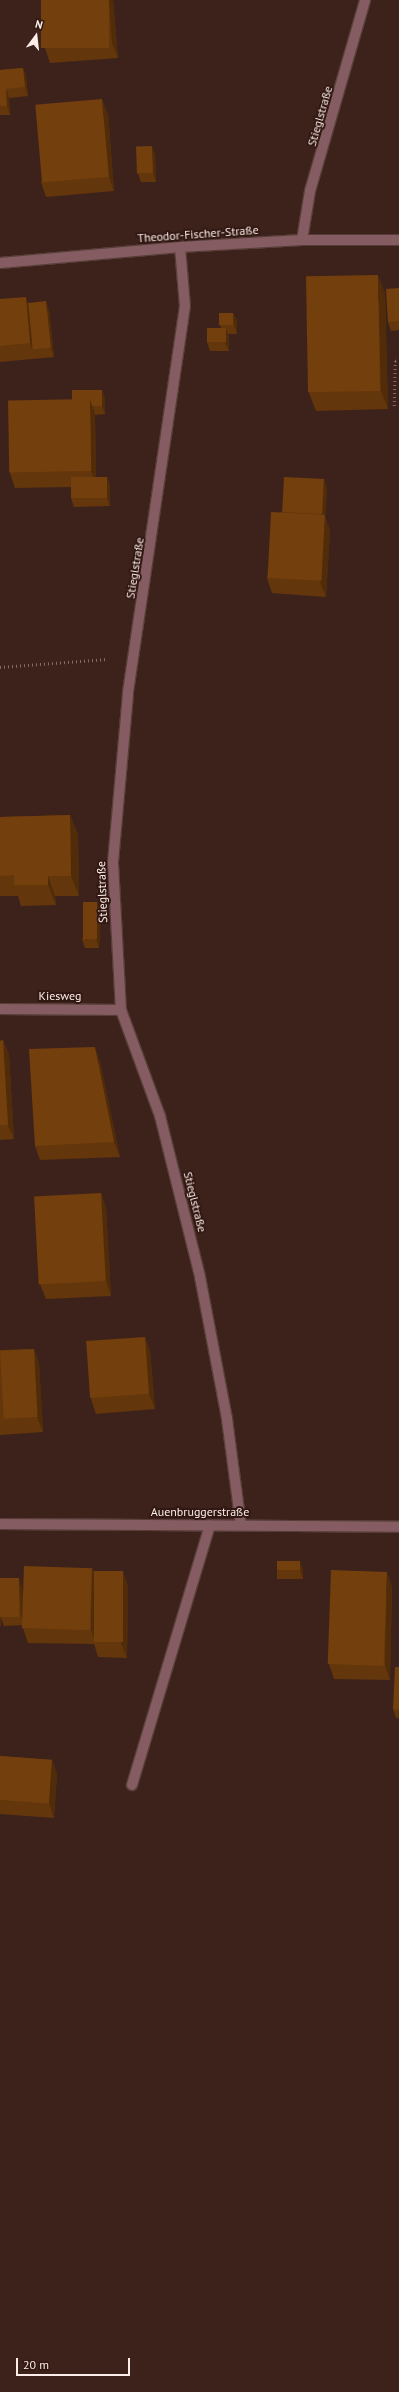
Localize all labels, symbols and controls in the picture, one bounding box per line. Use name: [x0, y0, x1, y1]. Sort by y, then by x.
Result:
north arrow: [16, 16, 56, 56]
text: N: [34, 17, 44, 32]
street label: Stieglstraße: [305, 84, 335, 148]
street label: Theodor-Fischer-Straße: [137, 223, 259, 245]
street label: Stieglstraße: [123, 536, 147, 600]
street label: Stieglstraße: [94, 861, 110, 923]
street label: Kiesweg: [39, 989, 81, 1003]
street label: Stieglstraße: [181, 1170, 209, 1234]
street label: Auenbruggerstraße: [151, 1505, 249, 1519]
scale bar: [18, 2350, 132, 2376]
text: 20 m: [23, 2357, 49, 2372]

